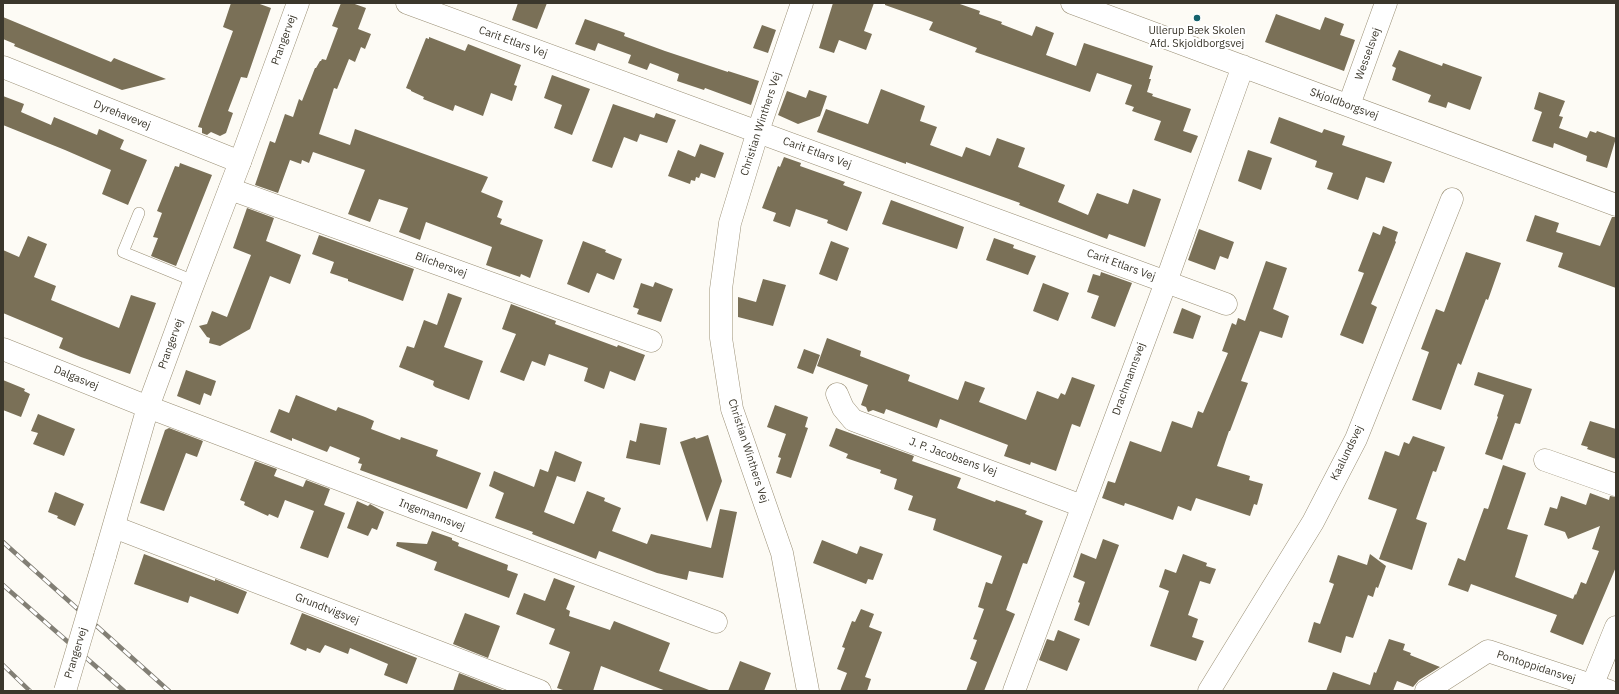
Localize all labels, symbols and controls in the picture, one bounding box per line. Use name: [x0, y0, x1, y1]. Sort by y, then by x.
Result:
street label: Prangervej: [269, 13, 299, 67]
marker: Ullerup Bæk Skolen Afd. Skjoldborgsvej: [1192, 13, 1202, 23]
street label: Carit Etlars Vej: [477, 23, 549, 61]
place label: Ullerup Bæk Skolen Afd. Skjoldborgsvej: [1148, 24, 1246, 50]
street label: Wesselsvej: [1352, 26, 1384, 82]
street label: Christian Winthers Vej: [738, 70, 784, 178]
street label: Skjoldborgsvej: [1308, 85, 1380, 123]
street label: Dyrehavevej: [92, 98, 152, 132]
street label: Carit Etlars Vej: [781, 134, 853, 172]
street label: Carit Etlars Vej: [1085, 246, 1157, 284]
street label: Blichersvej: [413, 250, 469, 280]
street label: Prangervej: [156, 317, 186, 371]
street label: Drachmannsvej: [1110, 341, 1148, 417]
street label: Dalgasvej: [52, 363, 100, 393]
street label: Christian Winthers Vej: [725, 397, 771, 505]
street label: Kaalundsvej: [1328, 423, 1366, 483]
street label: J. P. Jacobsens Vej: [907, 435, 999, 479]
street label: Ingemannsvej: [397, 496, 467, 534]
street label: Grundtvigsvej: [293, 591, 361, 627]
street label: Prangervej: [62, 626, 90, 680]
street label: Pontoppidansvej: [1495, 648, 1577, 686]

